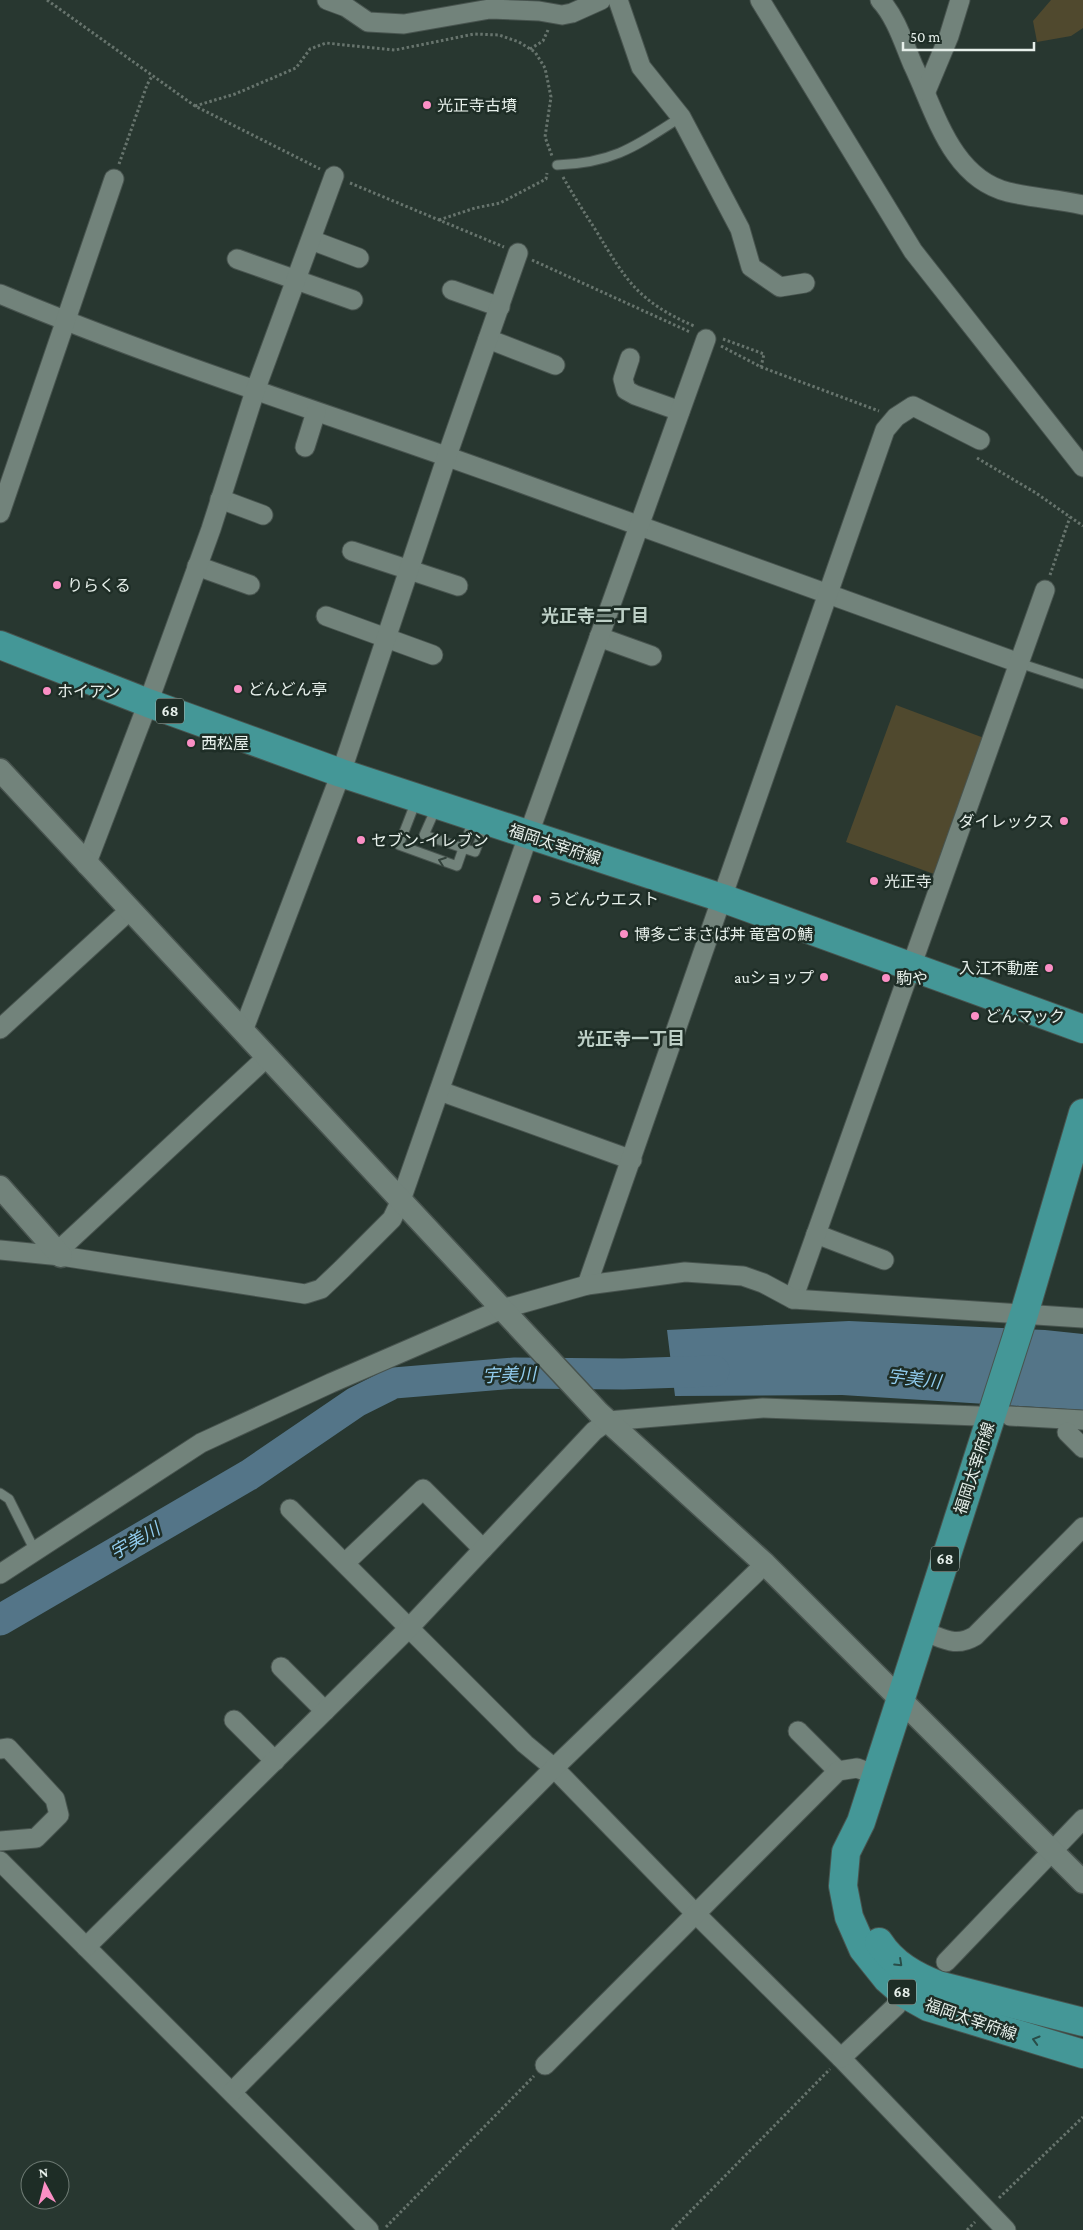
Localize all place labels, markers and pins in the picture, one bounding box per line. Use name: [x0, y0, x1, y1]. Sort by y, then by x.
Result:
place label: 光正寺古墳: [437, 97, 517, 114]
marker: 光正寺古墳: [421, 99, 433, 111]
place label: りらくる: [67, 577, 131, 594]
marker: りらくる: [51, 579, 63, 591]
place label: どんどん亭: [248, 681, 328, 698]
place label: ホイアン: [57, 683, 120, 700]
marker: どんどん亭: [232, 683, 244, 695]
marker: ホイアン: [41, 685, 53, 697]
place label: 西松屋: [201, 735, 249, 752]
marker: 西松屋: [185, 737, 197, 749]
place label: ダイレックス: [958, 813, 1054, 830]
marker: ダイレックス: [1058, 815, 1070, 827]
place label: セブン-イレブン: [371, 832, 489, 849]
marker: セブン-イレブン: [355, 834, 367, 846]
place label: 光正寺: [884, 873, 932, 890]
marker: 光正寺: [868, 875, 880, 887]
place label: うどんウエスト: [547, 891, 659, 908]
marker: うどんウエスト: [531, 893, 543, 905]
place label: 博多ごまさば丼 竜宮の鯖: [634, 926, 813, 943]
marker: 博多ごまさば丼 竜宮の鯖: [618, 928, 630, 940]
place label: 入江不動産: [959, 960, 1039, 977]
marker: 入江不動産: [1043, 962, 1055, 974]
place label: auショップ: [734, 969, 814, 986]
place label: 駒や: [896, 970, 928, 987]
marker: auショップ: [818, 971, 830, 983]
marker: 駒や: [880, 972, 892, 984]
place label: どんマック: [985, 1008, 1065, 1025]
marker: どんマック: [969, 1010, 981, 1022]

